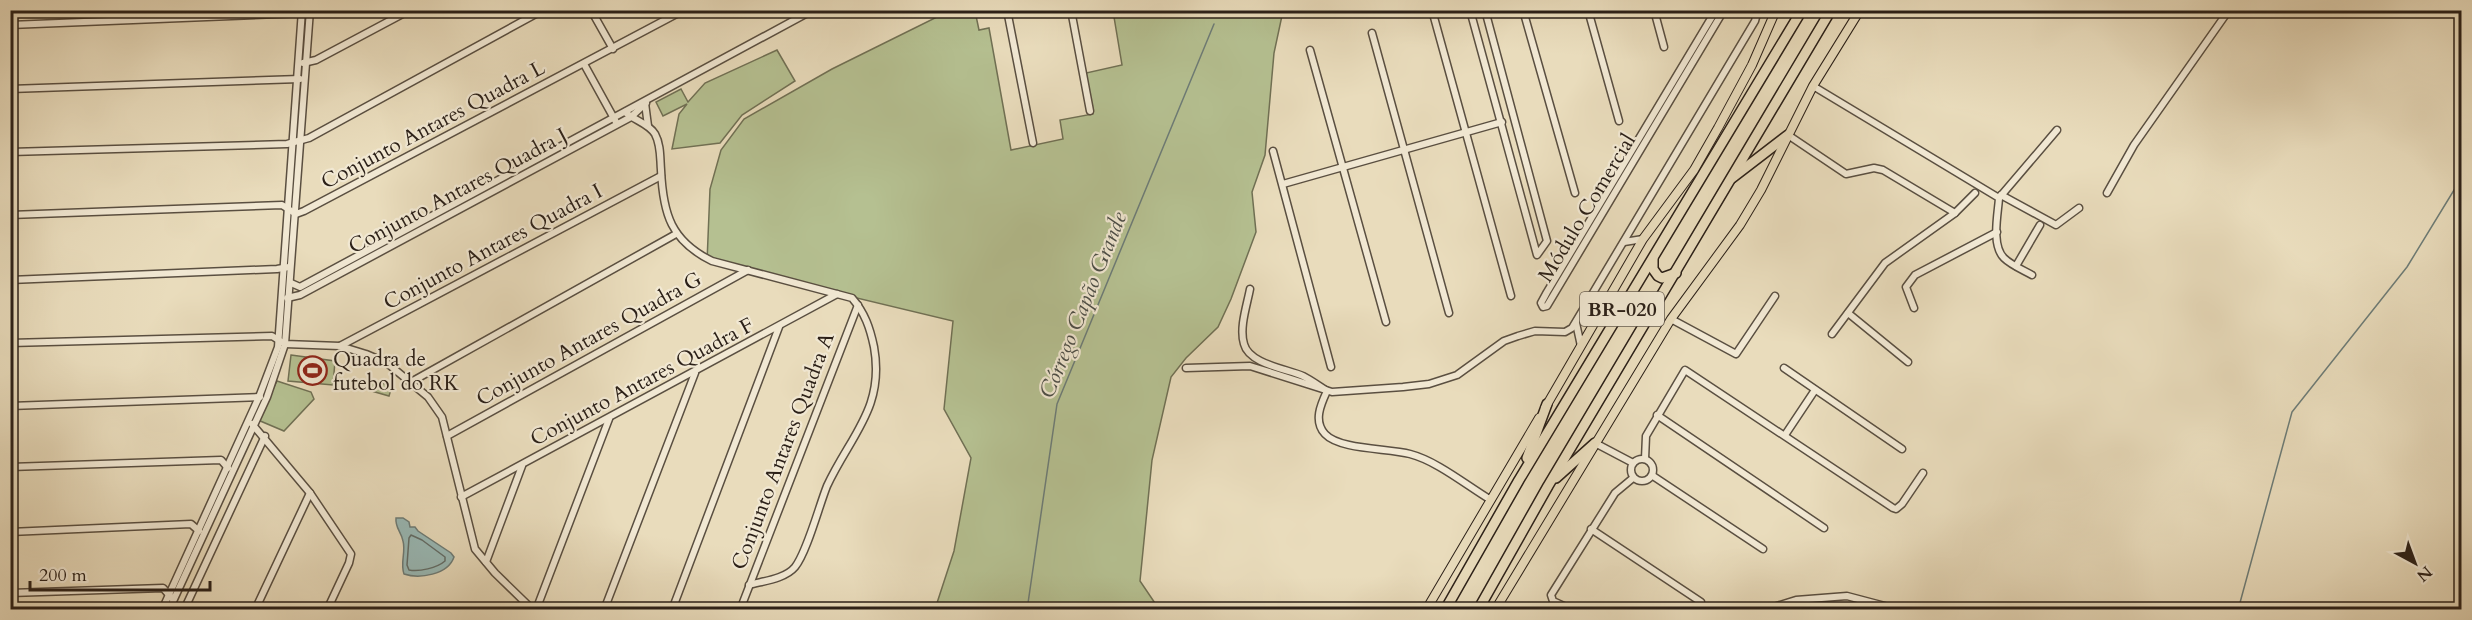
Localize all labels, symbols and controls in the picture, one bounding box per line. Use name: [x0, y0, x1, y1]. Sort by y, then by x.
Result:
street label: Conjunto Antares Quadra L: [316, 53, 550, 196]
street label: Conjunto Antares Quadra J: [343, 121, 573, 261]
street label: Módulo Comercial: [1531, 128, 1643, 288]
street label: Conjunto Antares Quadra I: [378, 177, 608, 317]
water label: Córrego Capão Grande: [1032, 207, 1134, 402]
street label: Conjunto Antares Quadra G: [471, 265, 707, 413]
road number: BR-020: [1580, 292, 1664, 326]
street label: Conjunto Antares Quadra F: [525, 311, 759, 453]
street label: Conjunto Antares Quadra A: [724, 328, 842, 574]
place label: Quadra de futebol do RK: [333, 345, 459, 398]
sports icon: Quadra de futebol do RK: [296, 355, 328, 387]
north arrow: [2385, 533, 2445, 593]
scale bar: [30, 554, 210, 592]
text: N: [2412, 561, 2437, 586]
text: 200 m: [39, 563, 87, 588]

